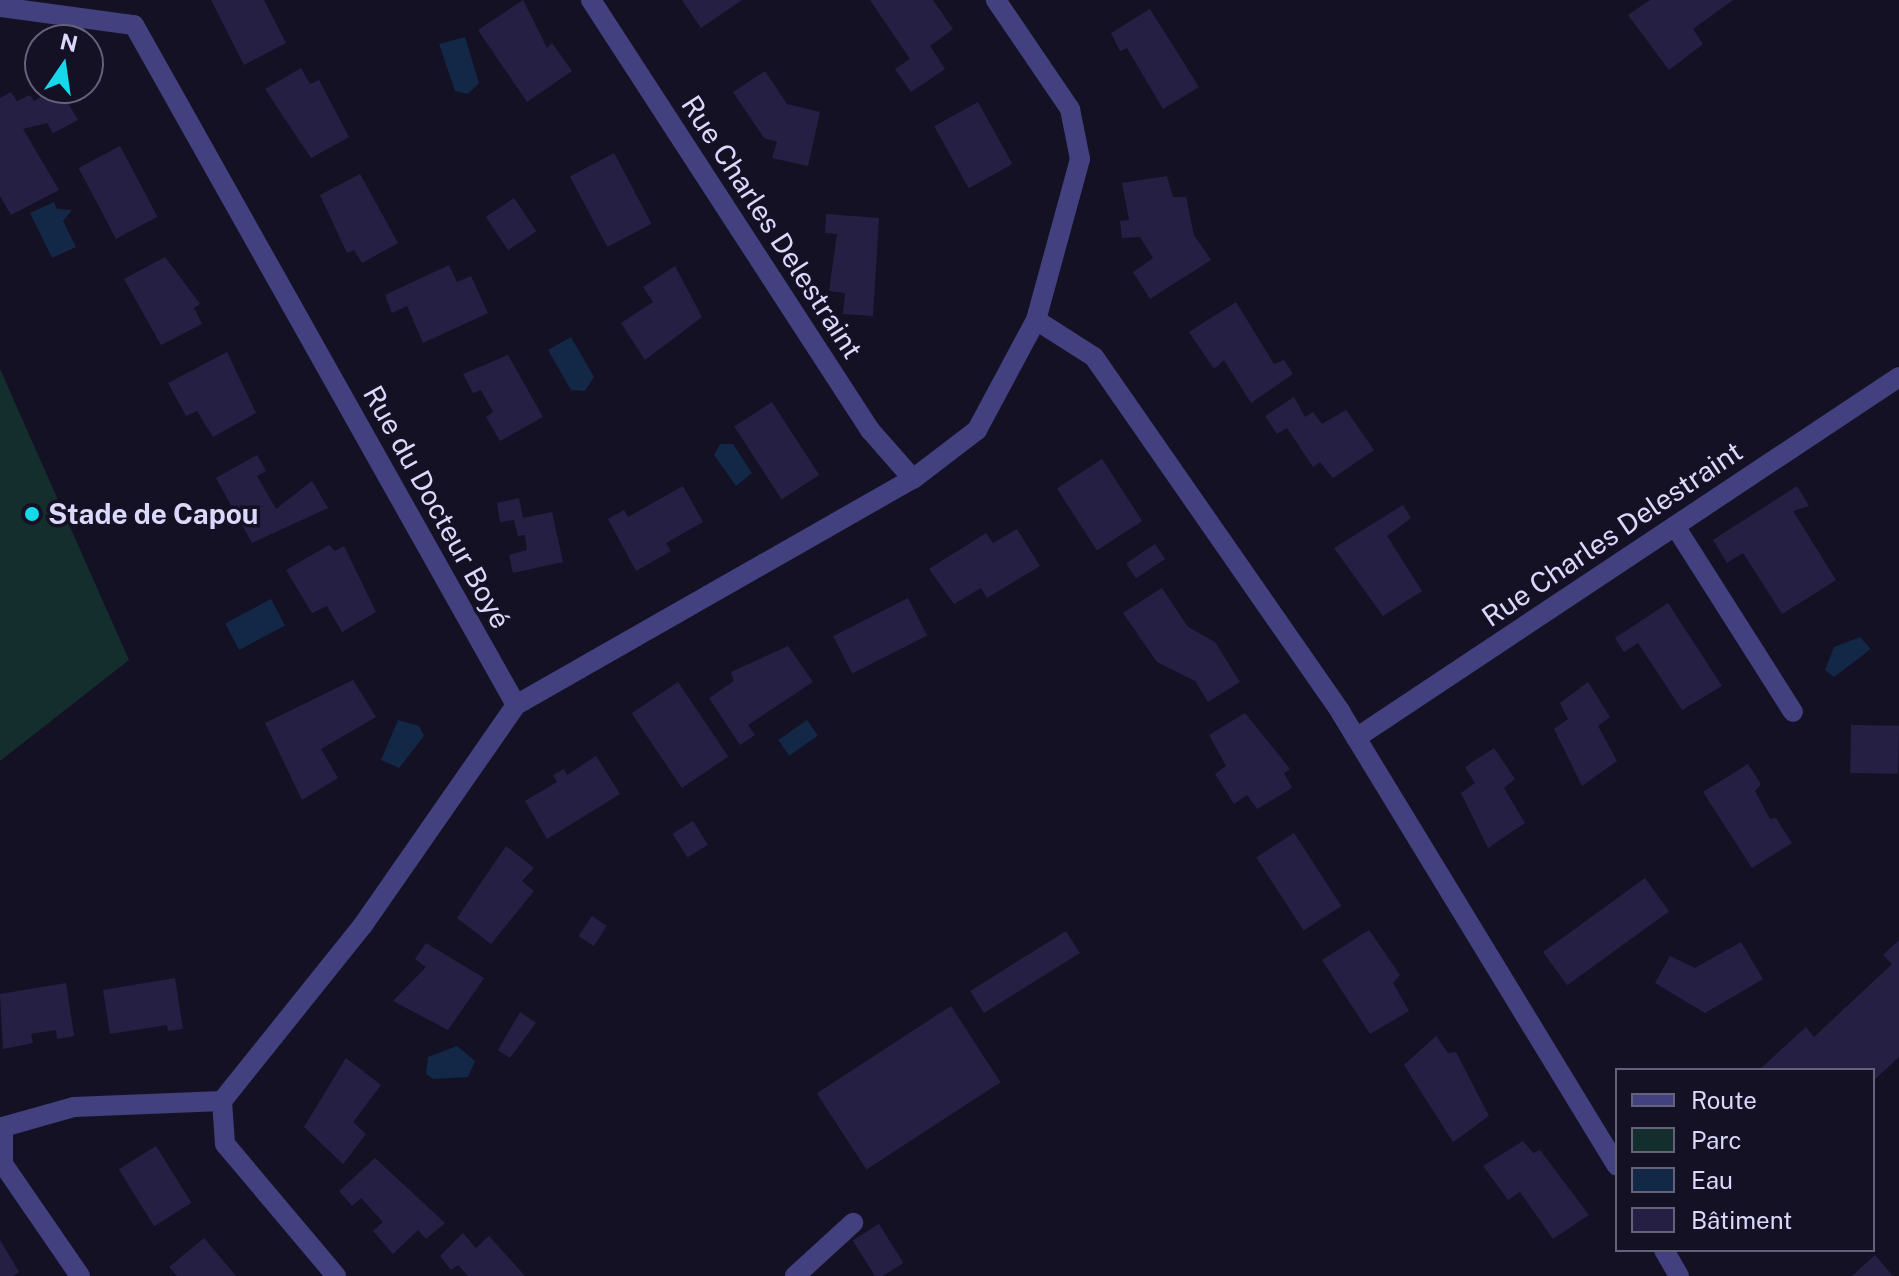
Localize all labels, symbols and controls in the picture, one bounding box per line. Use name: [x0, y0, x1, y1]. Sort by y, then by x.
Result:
north arrow: [24, 24, 104, 104]
text: N: [58, 28, 80, 57]
street label: Rue Charles Delestraint: [674, 89, 870, 365]
street label: Rue du Docteur Boyé: [356, 380, 518, 634]
street label: Rue Charles Delestraint: [1475, 434, 1749, 634]
place label: Stade de Capou: [48, 497, 259, 531]
marker: Stade de Capou: [23, 505, 41, 523]
legend: [1615, 1068, 1875, 1252]
text: Route: [1691, 1086, 1757, 1114]
text: Parc: [1691, 1126, 1742, 1154]
text: Eau: [1691, 1166, 1733, 1194]
text: Bâtiment: [1691, 1206, 1792, 1234]

